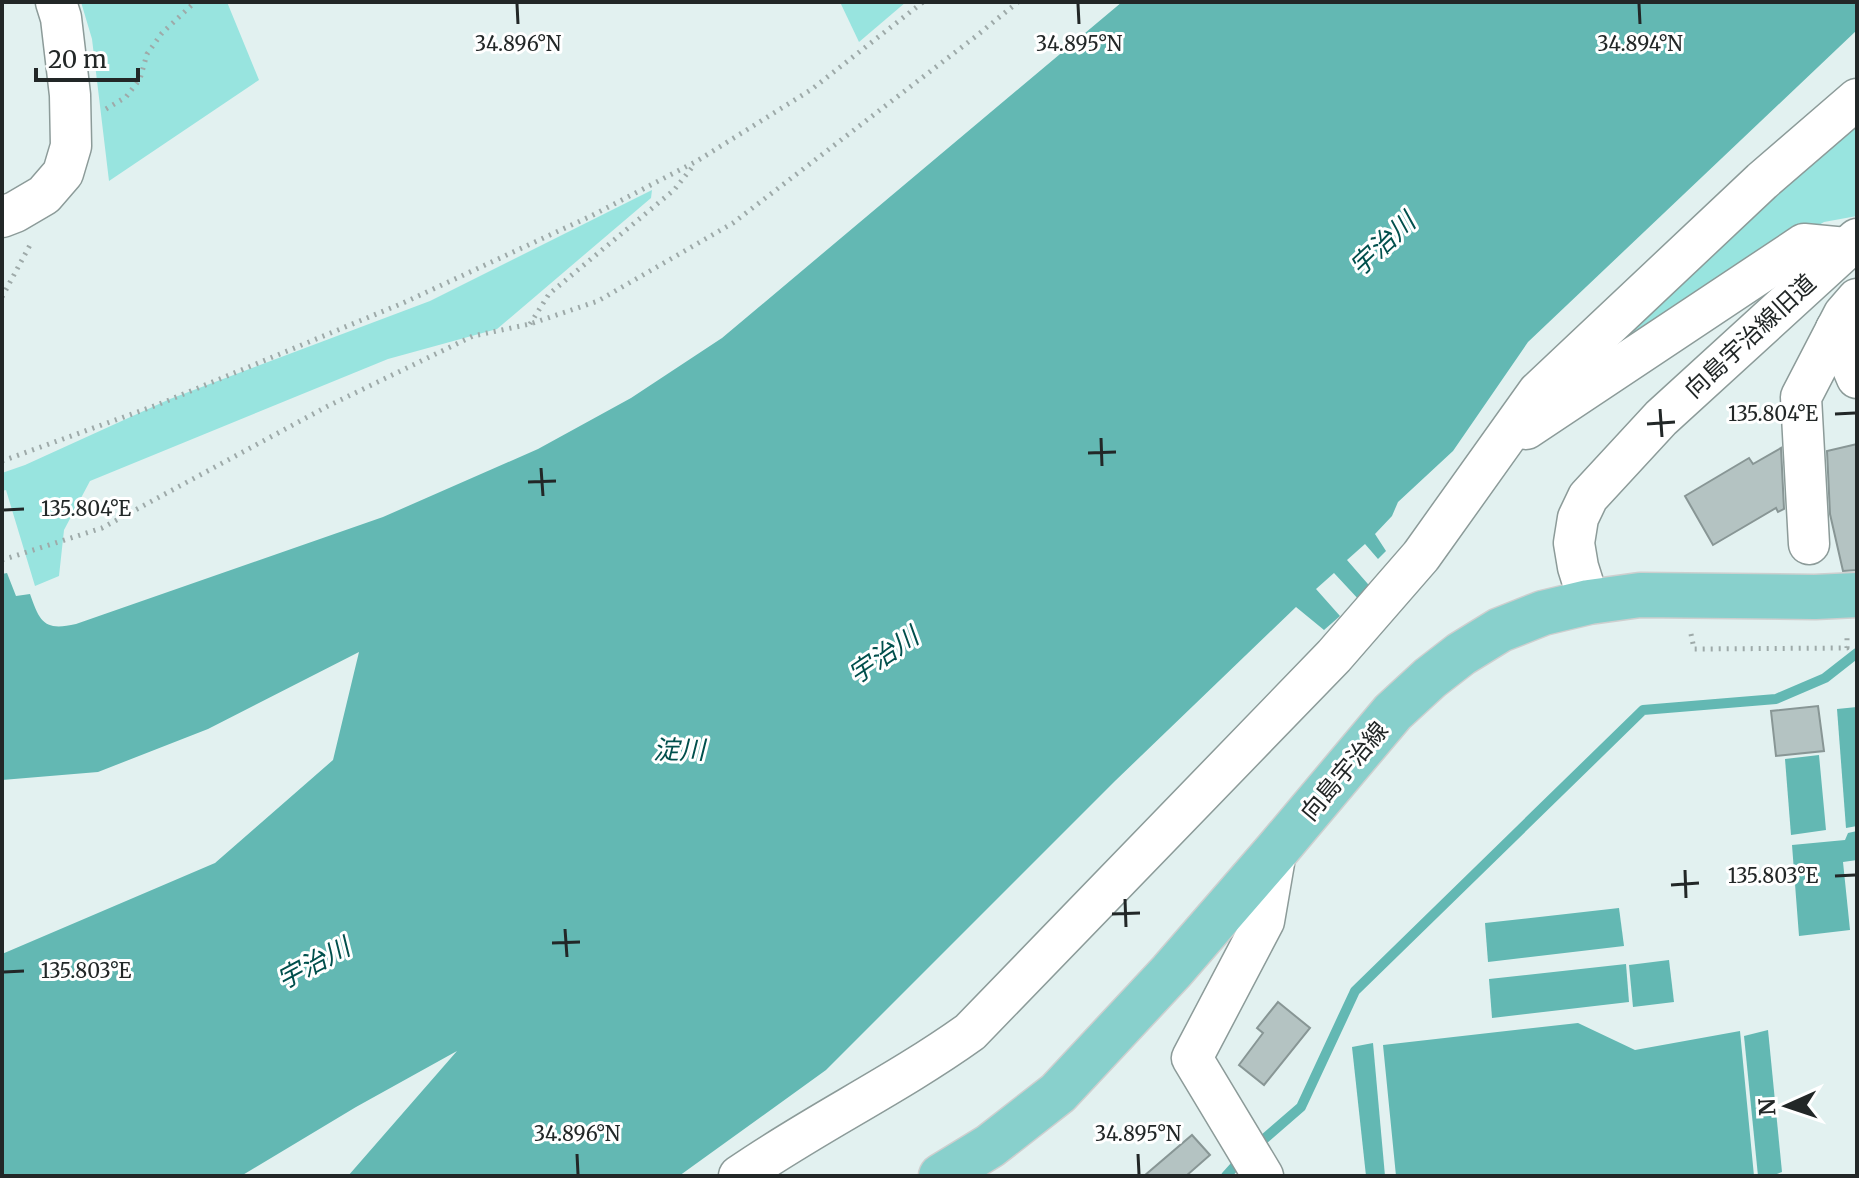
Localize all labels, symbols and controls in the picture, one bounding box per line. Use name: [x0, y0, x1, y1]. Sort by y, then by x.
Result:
text: 34.896°N: [475, 31, 562, 56]
text: 34.895°N: [1036, 31, 1123, 56]
text: 34.894°N: [1597, 31, 1683, 56]
scale bar: [36, 32, 138, 82]
text: 20 m: [48, 44, 107, 75]
water label: 宇治川: [1342, 203, 1424, 283]
street label: 向島宇治線旧道: [1678, 267, 1822, 405]
text: 135.804°E: [1728, 401, 1818, 426]
text: 135.804°E: [41, 496, 131, 521]
water label: 宇治川: [841, 618, 927, 690]
street label: 向島宇治線: [1294, 715, 1394, 827]
water label: 淀川: [653, 733, 708, 766]
text: 135.803°E: [1728, 863, 1819, 888]
water label: 宇治川: [271, 929, 358, 996]
text: 135.803°E: [41, 958, 132, 983]
north arrow: [1747, 1066, 1827, 1146]
text: N: [1753, 1097, 1781, 1116]
text: 34.896°N: [534, 1121, 621, 1146]
text: 34.895°N: [1095, 1121, 1182, 1146]

